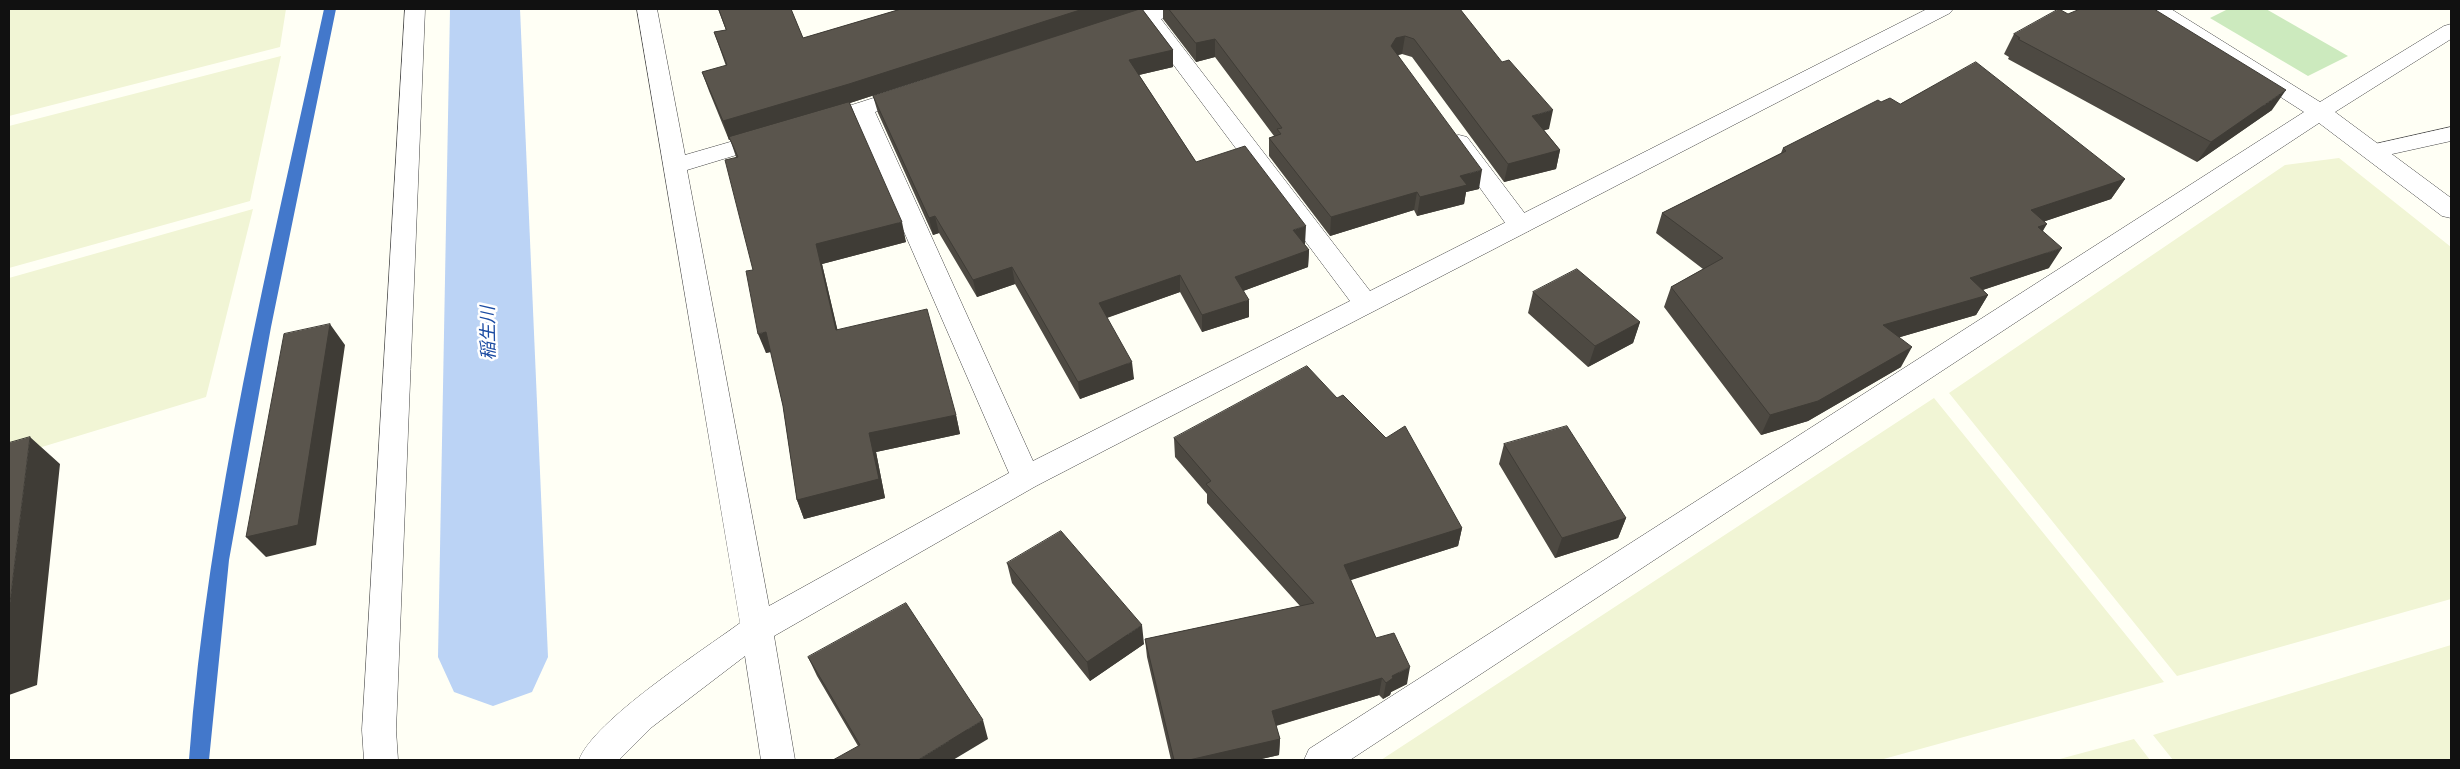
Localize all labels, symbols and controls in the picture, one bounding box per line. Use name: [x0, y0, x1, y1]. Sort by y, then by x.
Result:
water label: 稲生川: [478, 306, 500, 360]

